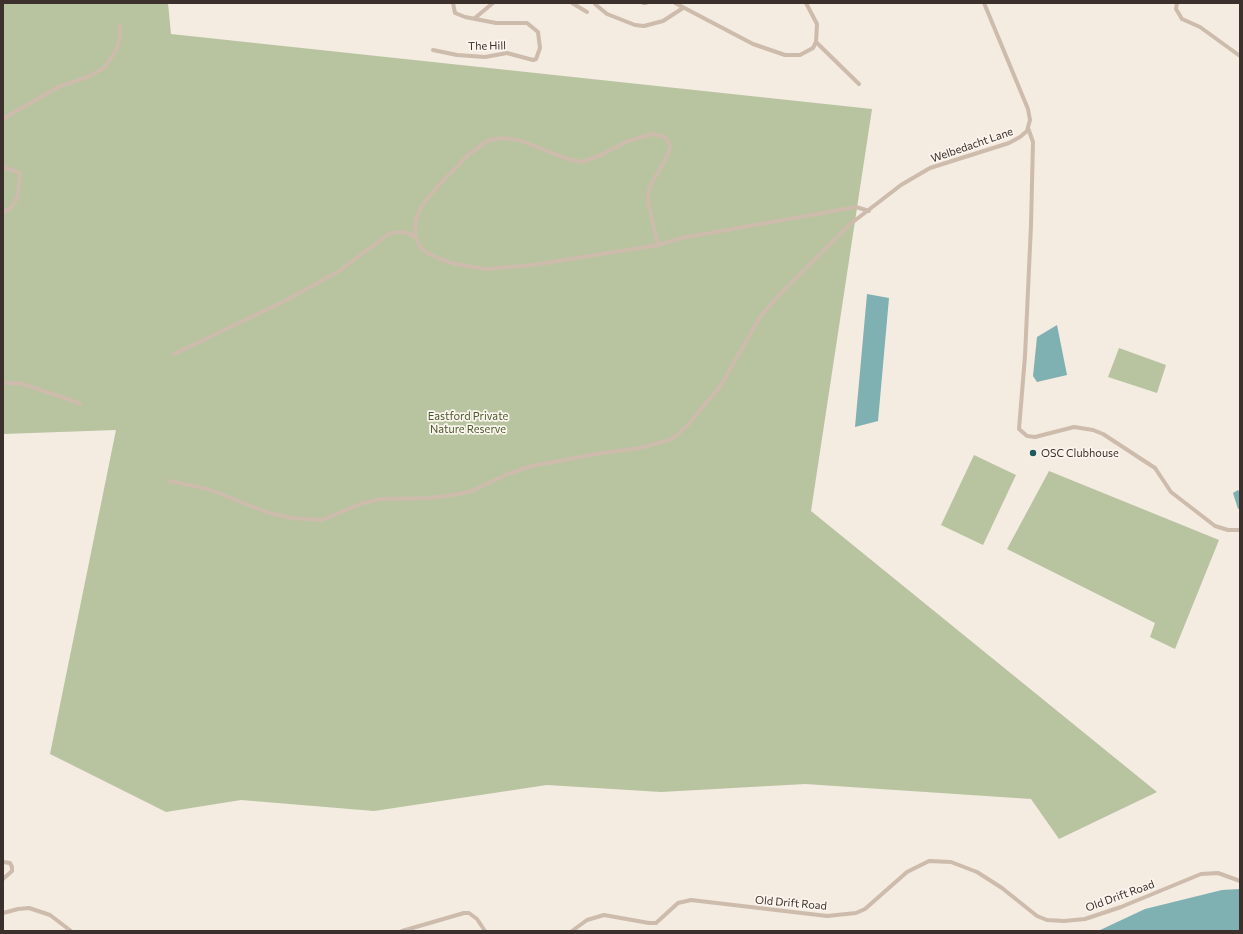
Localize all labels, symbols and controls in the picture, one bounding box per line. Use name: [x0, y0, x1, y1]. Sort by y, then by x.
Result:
street label: The Hill: [468, 39, 506, 53]
street label: Welbedacht Lane: [929, 125, 1015, 165]
park label: Eastford Private Nature Reserve: [428, 409, 508, 435]
place label: OSC Clubhouse: [1041, 446, 1119, 460]
marker: OSC Clubhouse: [1028, 448, 1038, 458]
street label: Old Drift Road: [1084, 877, 1156, 915]
street label: Old Drift Road: [754, 893, 828, 913]

